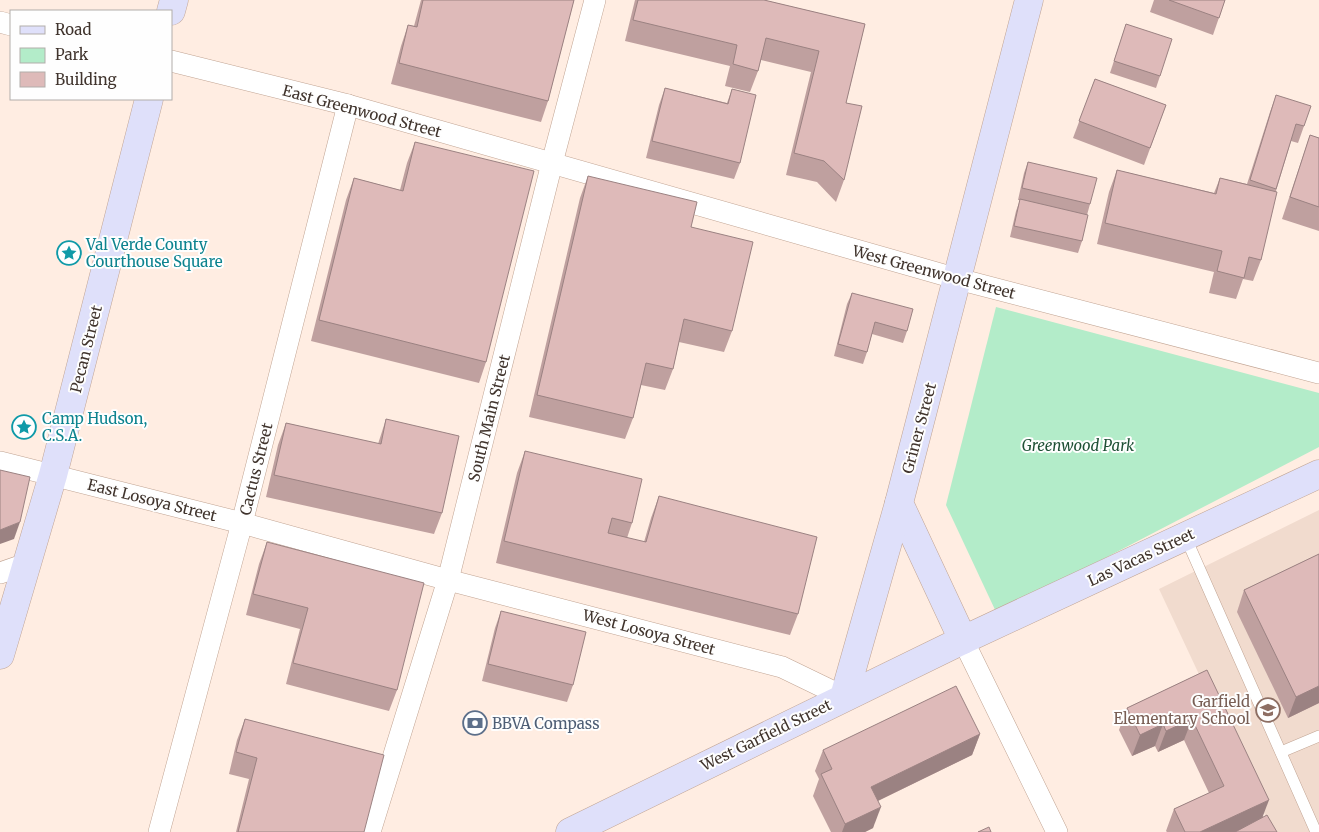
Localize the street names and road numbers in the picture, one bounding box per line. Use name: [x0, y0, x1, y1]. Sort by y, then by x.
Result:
street label: East Greenwood Street: [280, 81, 444, 141]
street label: West Greenwood Street: [849, 241, 1018, 303]
street label: Pecan Street: [66, 303, 106, 395]
street label: South Main Street: [464, 352, 514, 484]
street label: Griner Street: [898, 380, 940, 475]
street label: Cactus Street: [235, 421, 277, 517]
street label: East Losoya Street: [86, 475, 219, 525]
street label: Las Vacas Street: [1085, 524, 1198, 590]
street label: West Losoya Street: [580, 605, 717, 659]
street label: West Garfield Street: [697, 695, 835, 775]

